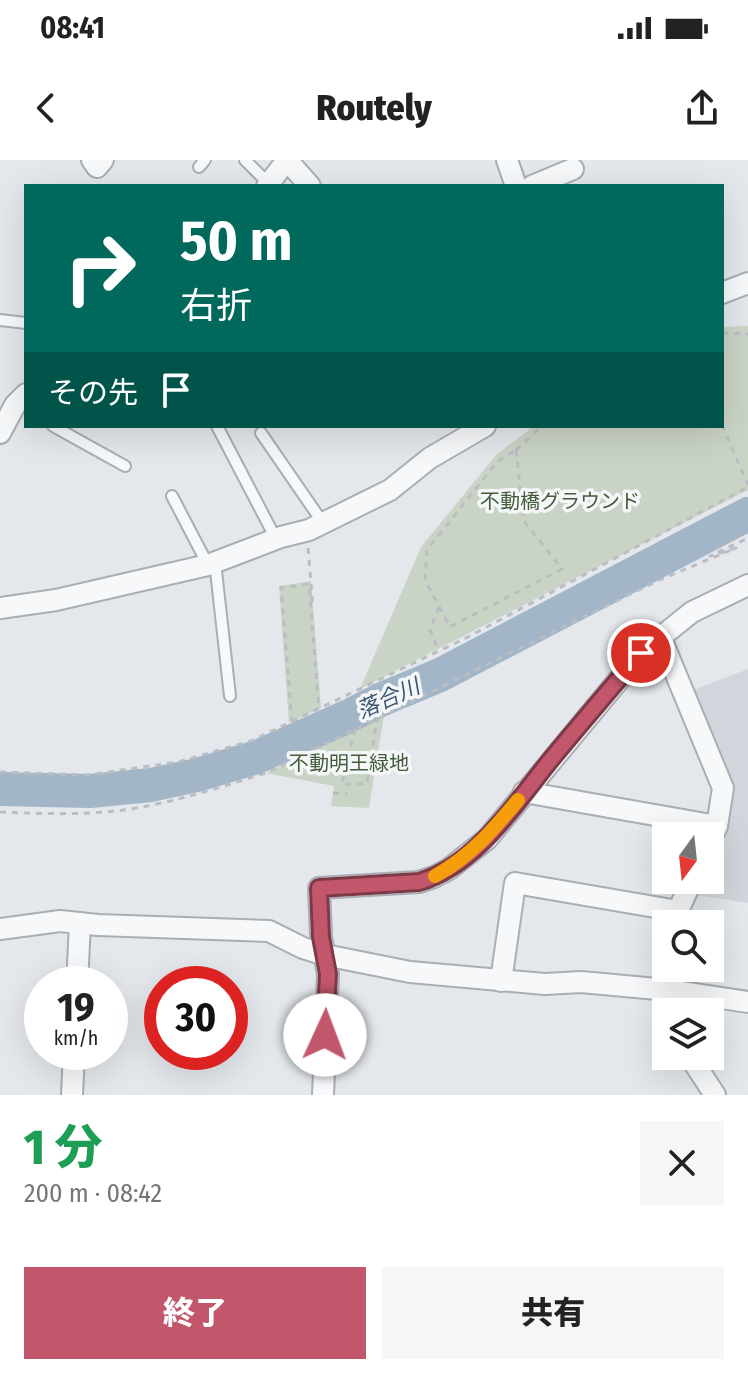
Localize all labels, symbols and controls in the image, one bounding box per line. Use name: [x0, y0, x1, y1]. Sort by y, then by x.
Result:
text: 08:41: [40, 10, 105, 46]
icon: back: [24, 86, 68, 130]
text: Routely: [316, 86, 432, 130]
icon: share: [680, 86, 724, 130]
text: 50 m: [180, 208, 292, 275]
icon: right: [48, 216, 152, 320]
text: 右折: [180, 284, 252, 328]
icon: arrive: [154, 368, 198, 412]
text: その先: [48, 375, 138, 411]
park label: 不動橋グラウンド: [480, 489, 640, 513]
pin: [607, 619, 675, 687]
icon: arrive: [619, 631, 663, 675]
water label: 落合川: [353, 672, 426, 724]
park label: 不動明王緑地: [289, 751, 409, 775]
north arrow: [652, 822, 724, 894]
map controls: [652, 822, 724, 1070]
button: search: [652, 910, 724, 982]
speed limit sign: 30: [144, 966, 248, 1070]
text: 19: [57, 984, 95, 1032]
position arrow: [283, 993, 367, 1077]
button: layers: [652, 998, 724, 1070]
text: km/h: [54, 1026, 98, 1050]
text: 1 分: [24, 1119, 102, 1177]
button: close: [640, 1121, 724, 1205]
text: 200 m · 08:42: [24, 1178, 162, 1209]
button: 終了: [24, 1267, 366, 1359]
button: 共有: [382, 1267, 724, 1359]

